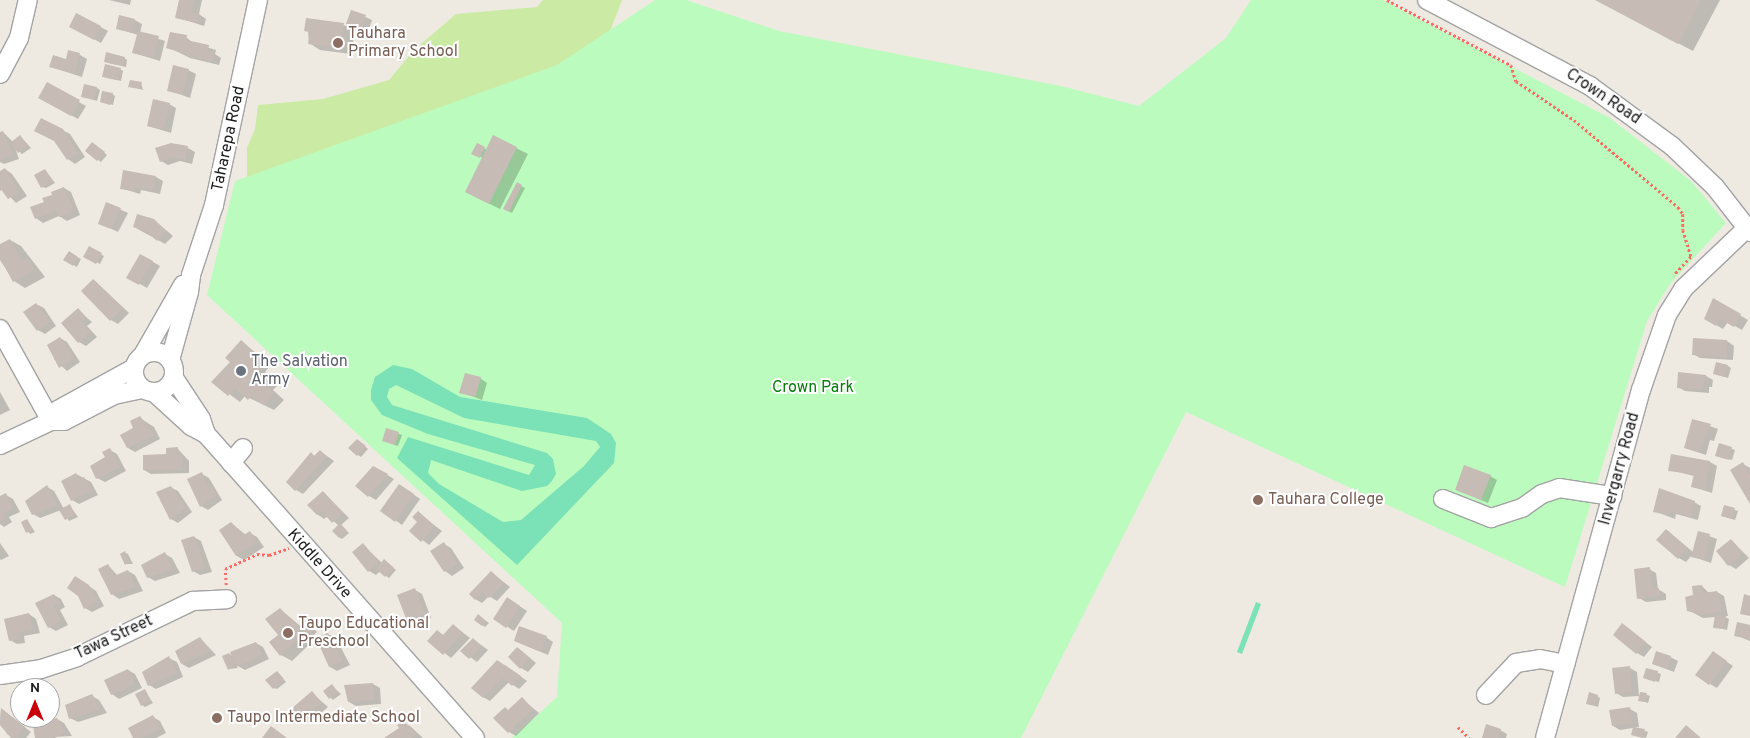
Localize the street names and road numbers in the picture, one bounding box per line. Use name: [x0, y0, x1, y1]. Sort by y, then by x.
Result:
street label: Crown Road: [1562, 65, 1644, 129]
street label: Taharepa Road: [208, 84, 250, 194]
street label: Invergarry Road: [1596, 411, 1644, 527]
street label: Kiddle Drive: [283, 525, 355, 603]
street label: Tawa Street: [72, 612, 156, 664]

